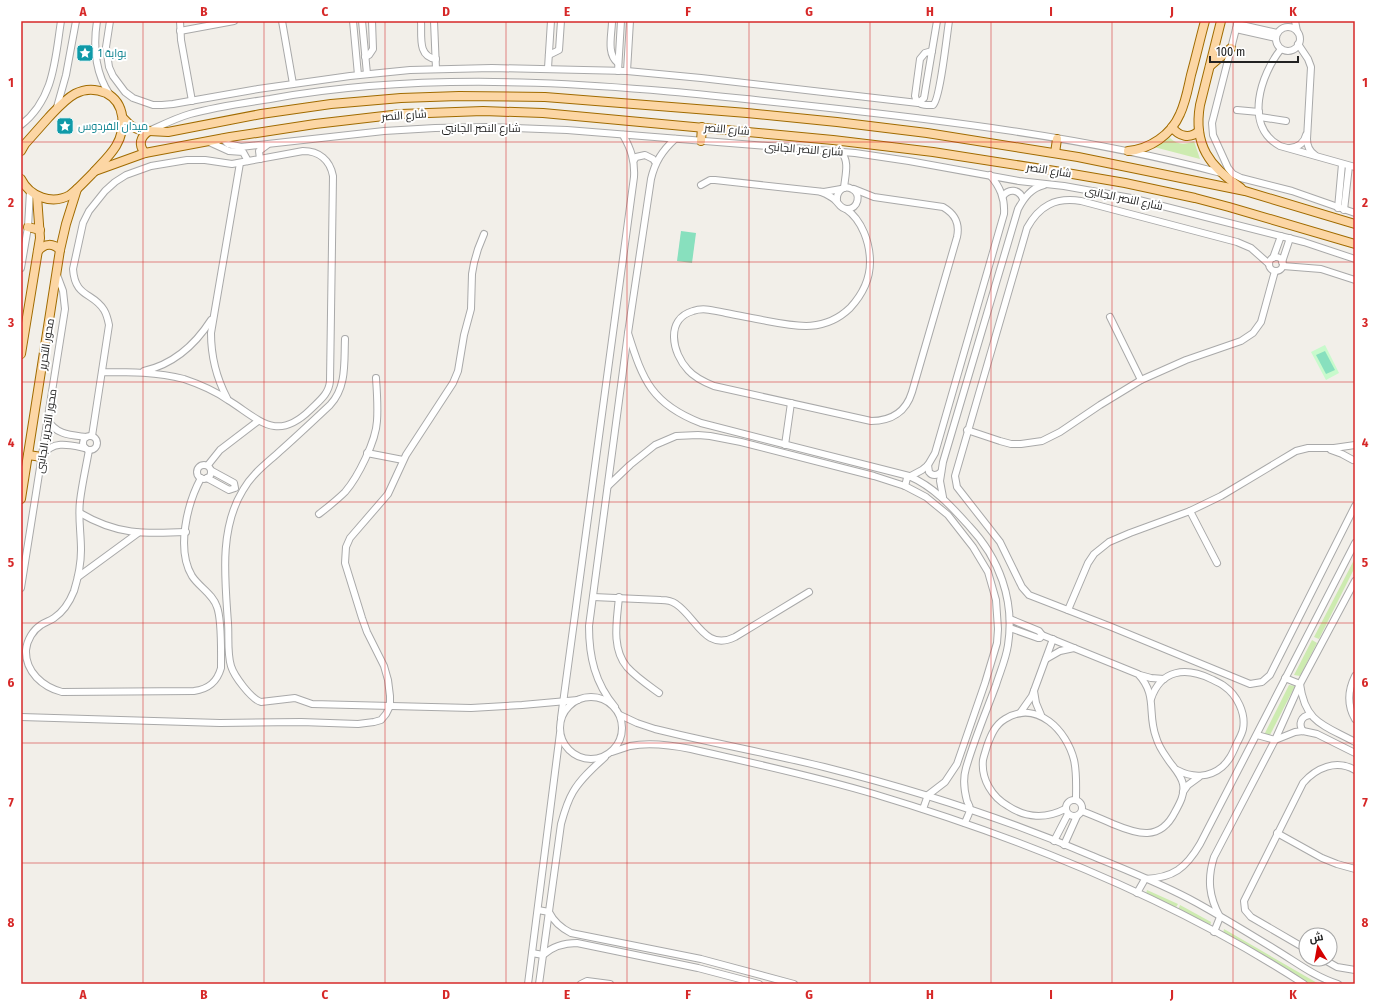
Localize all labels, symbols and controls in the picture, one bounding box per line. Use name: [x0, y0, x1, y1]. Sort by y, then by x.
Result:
text: A: [78, 4, 87, 19]
text: B: [200, 4, 208, 19]
text: C: [322, 4, 329, 19]
text: D: [442, 4, 450, 19]
text: E: [564, 4, 570, 19]
text: F: [685, 4, 691, 19]
text: G: [805, 4, 813, 19]
text: H: [926, 4, 934, 19]
text: I: [1049, 4, 1053, 19]
text: J: [1169, 4, 1174, 19]
text: K: [1289, 4, 1297, 19]
scale bar: [1210, 38, 1298, 64]
place icon: بوابة 1: [75, 43, 95, 63]
text: 100 m: [1216, 45, 1245, 59]
place label: بوابة 1: [98, 47, 126, 60]
text: 1: [8, 75, 14, 90]
text: 1: [1362, 75, 1368, 90]
street label: شارع النصر: [380, 107, 427, 125]
place icon: ميدان الفردوس: [55, 116, 75, 136]
place label: ميدان الفردوس: [78, 120, 148, 133]
street label: شارع النصر: [703, 121, 750, 139]
street label: شارع النصر الجانبى: [441, 122, 521, 136]
street label: شارع النصر الجانبى: [764, 140, 844, 160]
street label: شارع النصر: [1024, 160, 1072, 181]
street label: شارع النصر الجانبى: [1084, 184, 1164, 214]
text: 2: [7, 195, 14, 210]
text: 2: [1361, 195, 1368, 210]
text: 3: [7, 315, 14, 330]
text: 3: [1361, 315, 1368, 330]
street label: محور التحرير: [36, 317, 57, 372]
street label: محور التحرير الجانبى: [33, 388, 60, 474]
text: 4: [8, 435, 15, 450]
text: 4: [1362, 435, 1369, 450]
text: 5: [8, 555, 14, 570]
text: 5: [1362, 555, 1368, 570]
text: 6: [8, 675, 15, 690]
text: 6: [1362, 675, 1369, 690]
text: 7: [8, 795, 14, 810]
text: 7: [1362, 795, 1368, 810]
text: 8: [8, 915, 15, 930]
text: 8: [1362, 915, 1369, 930]
north arrow: [1298, 927, 1338, 967]
text: ش: [1308, 930, 1324, 945]
text: A: [78, 987, 87, 1002]
text: B: [200, 987, 208, 1002]
text: C: [322, 987, 329, 1002]
text: D: [442, 987, 450, 1002]
text: E: [564, 987, 570, 1002]
text: F: [685, 987, 691, 1002]
text: G: [805, 987, 813, 1002]
text: H: [926, 987, 934, 1002]
text: I: [1049, 987, 1053, 1002]
text: J: [1169, 987, 1174, 1002]
text: K: [1289, 987, 1297, 1002]

